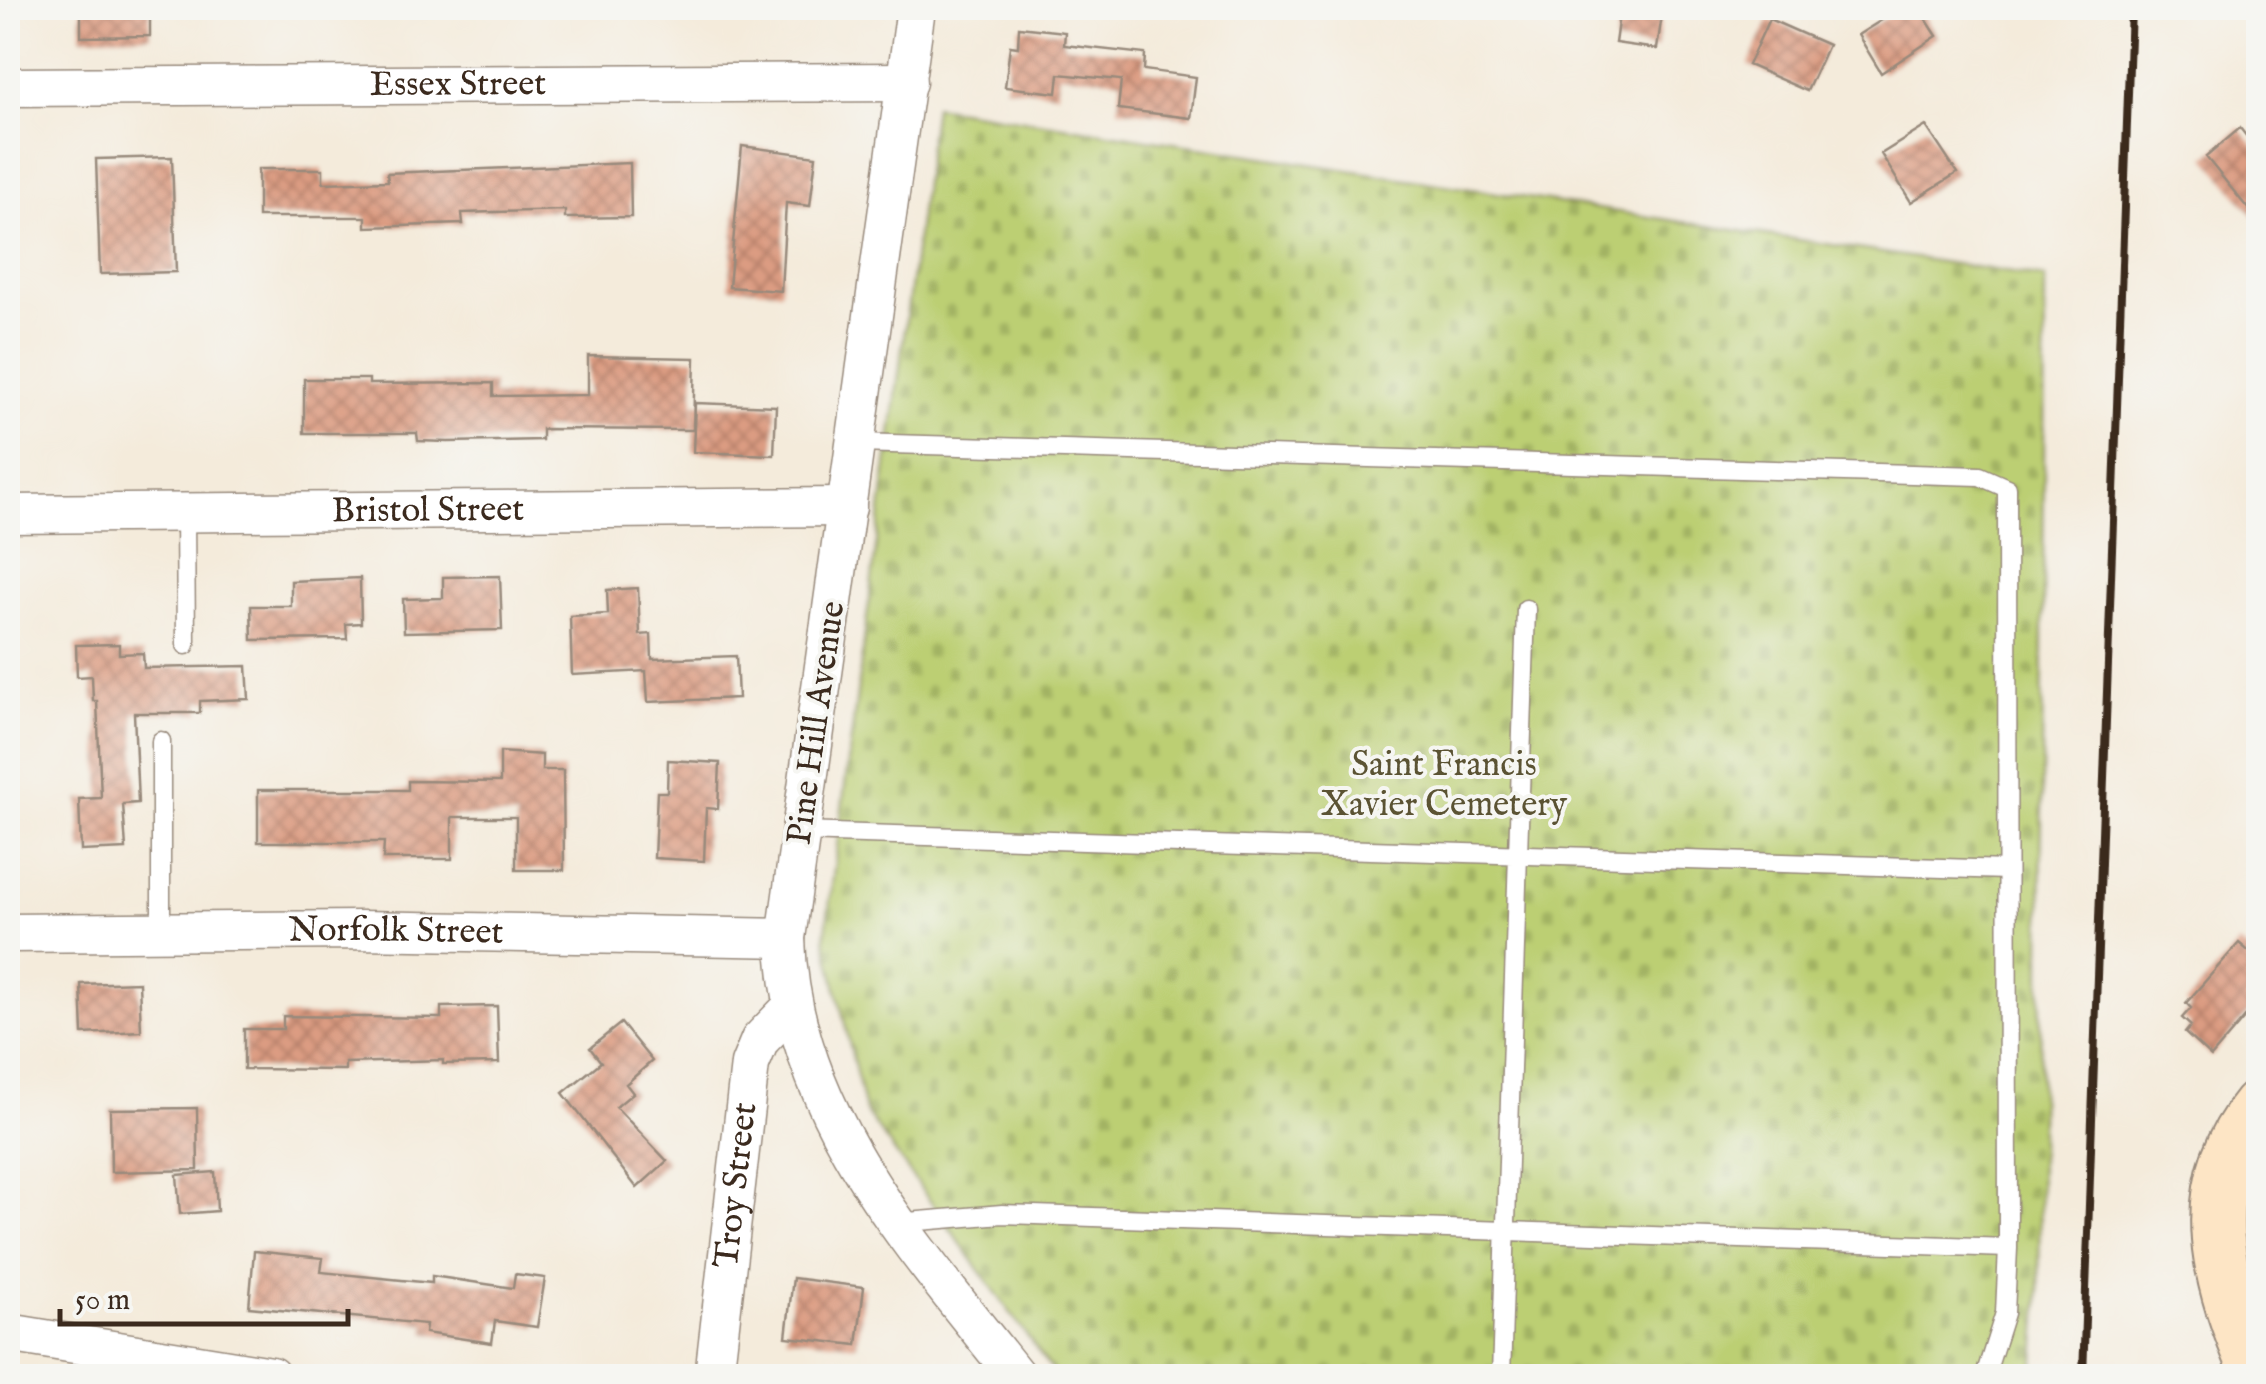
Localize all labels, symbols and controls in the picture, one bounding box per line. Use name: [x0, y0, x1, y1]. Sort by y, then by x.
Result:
street label: Essex Street: [370, 62, 546, 107]
street label: Bristol Street: [331, 487, 524, 534]
street label: Pine Hill Avenue: [778, 598, 856, 848]
park label: Saint Francis Xavier Cemetery: [1321, 743, 1568, 828]
street label: Norfolk Street: [288, 907, 504, 955]
street label: Troy Street: [704, 1100, 768, 1270]
scale bar: [60, 1264, 348, 1326]
text: 50 m: [75, 1282, 130, 1320]

